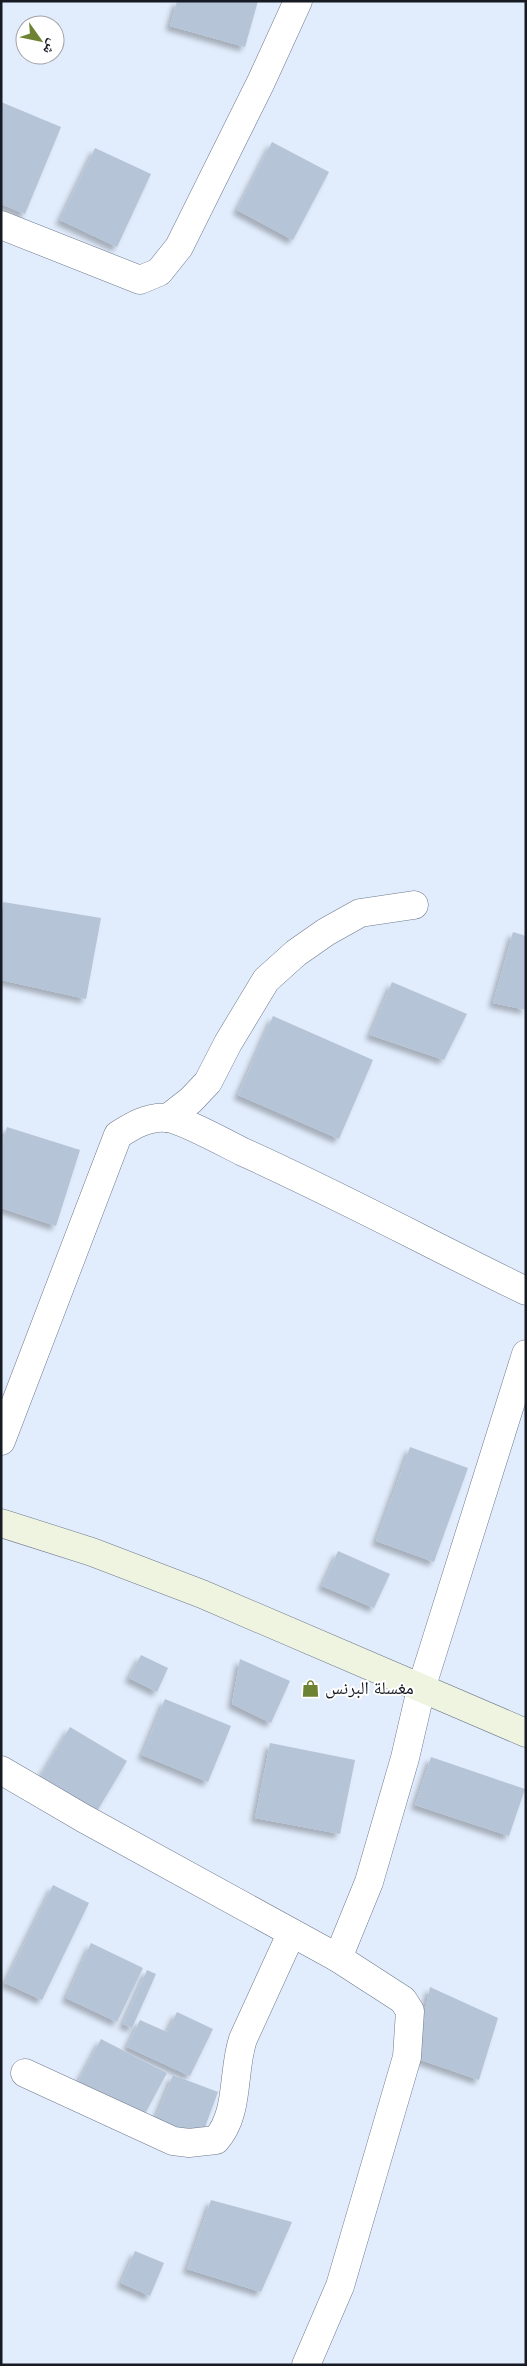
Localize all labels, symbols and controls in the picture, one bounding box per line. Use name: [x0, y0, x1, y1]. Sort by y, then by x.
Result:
north arrow: [15, 15, 65, 65]
text: ش: [39, 36, 62, 58]
place label: مغسلة البرنس: [325, 1677, 414, 1699]
shop icon: مغسلة البرنس: [301, 1678, 321, 1698]

